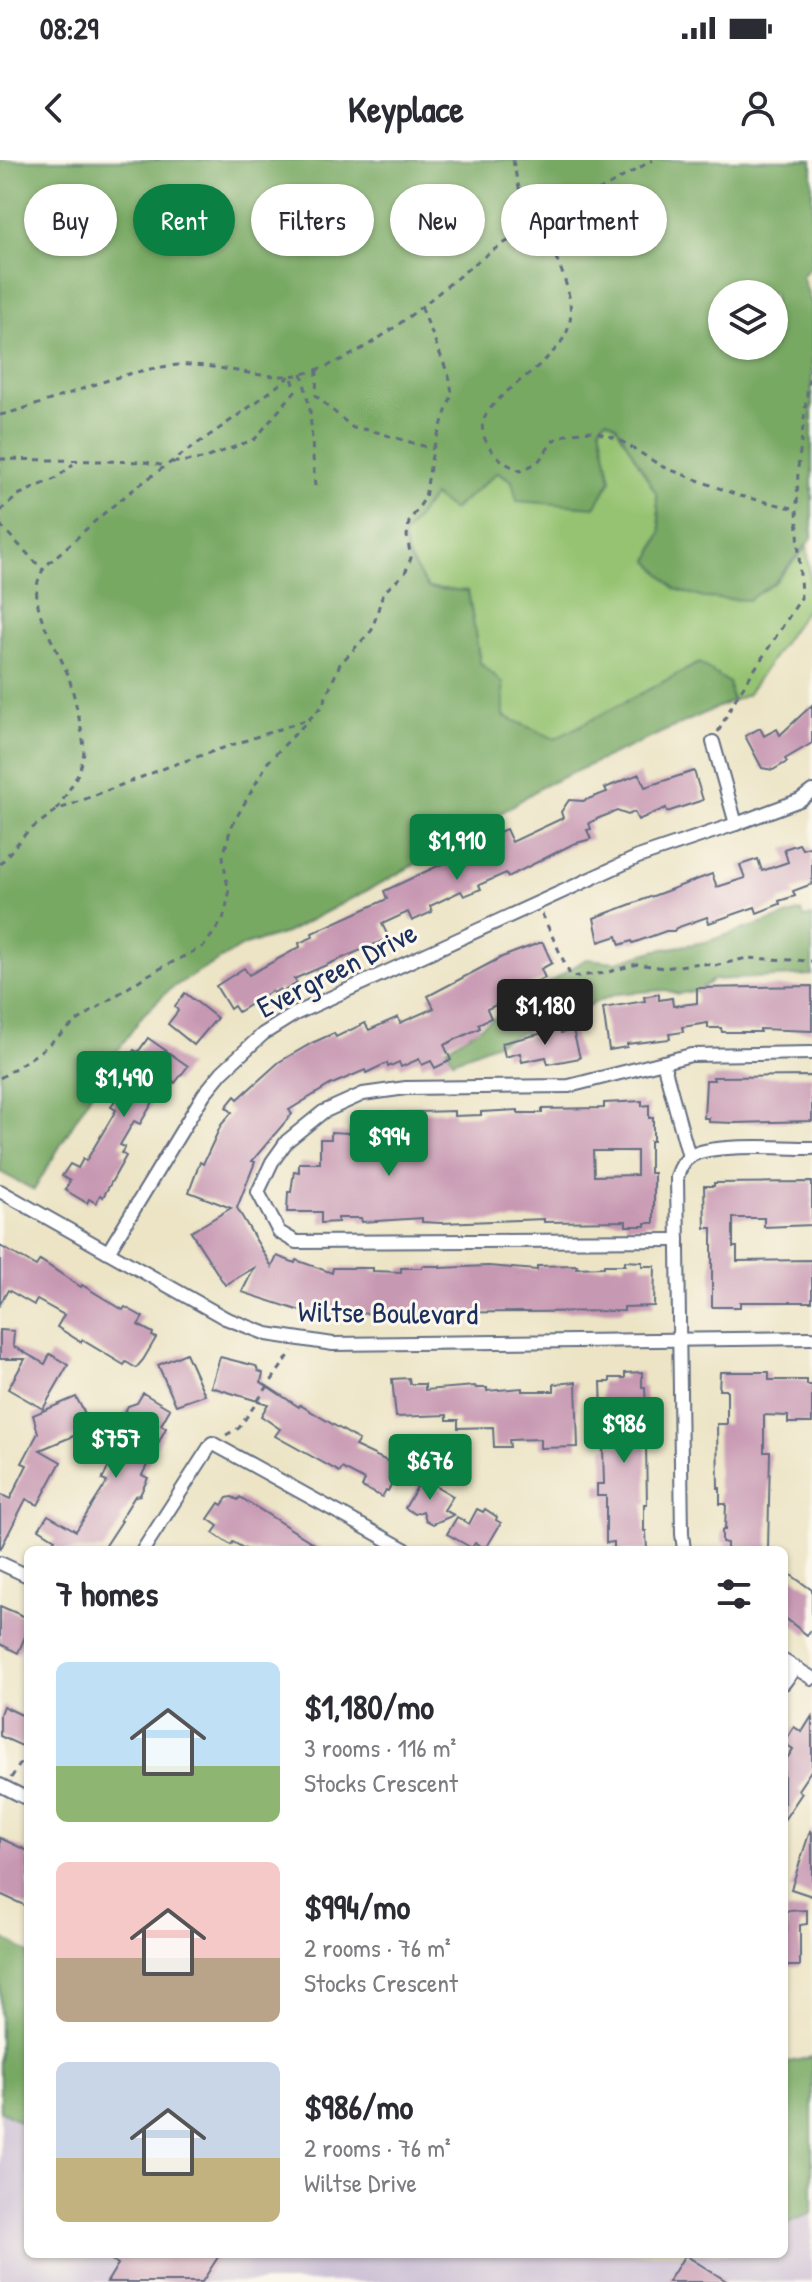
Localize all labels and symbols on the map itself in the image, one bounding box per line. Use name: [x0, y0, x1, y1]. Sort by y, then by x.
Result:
pin: $1,910: [392, 814, 522, 882]
street label: Evergreen Drive: [250, 912, 423, 1027]
pin: $1,180: [480, 979, 610, 1047]
pin: $1,490: [59, 1051, 189, 1119]
pin: $994: [342, 1110, 436, 1178]
street label: Wiltse Boulevard: [298, 1290, 479, 1334]
pin: $986: [577, 1397, 671, 1465]
pin: $757: [69, 1412, 163, 1480]
pin: $676: [383, 1434, 477, 1502]

